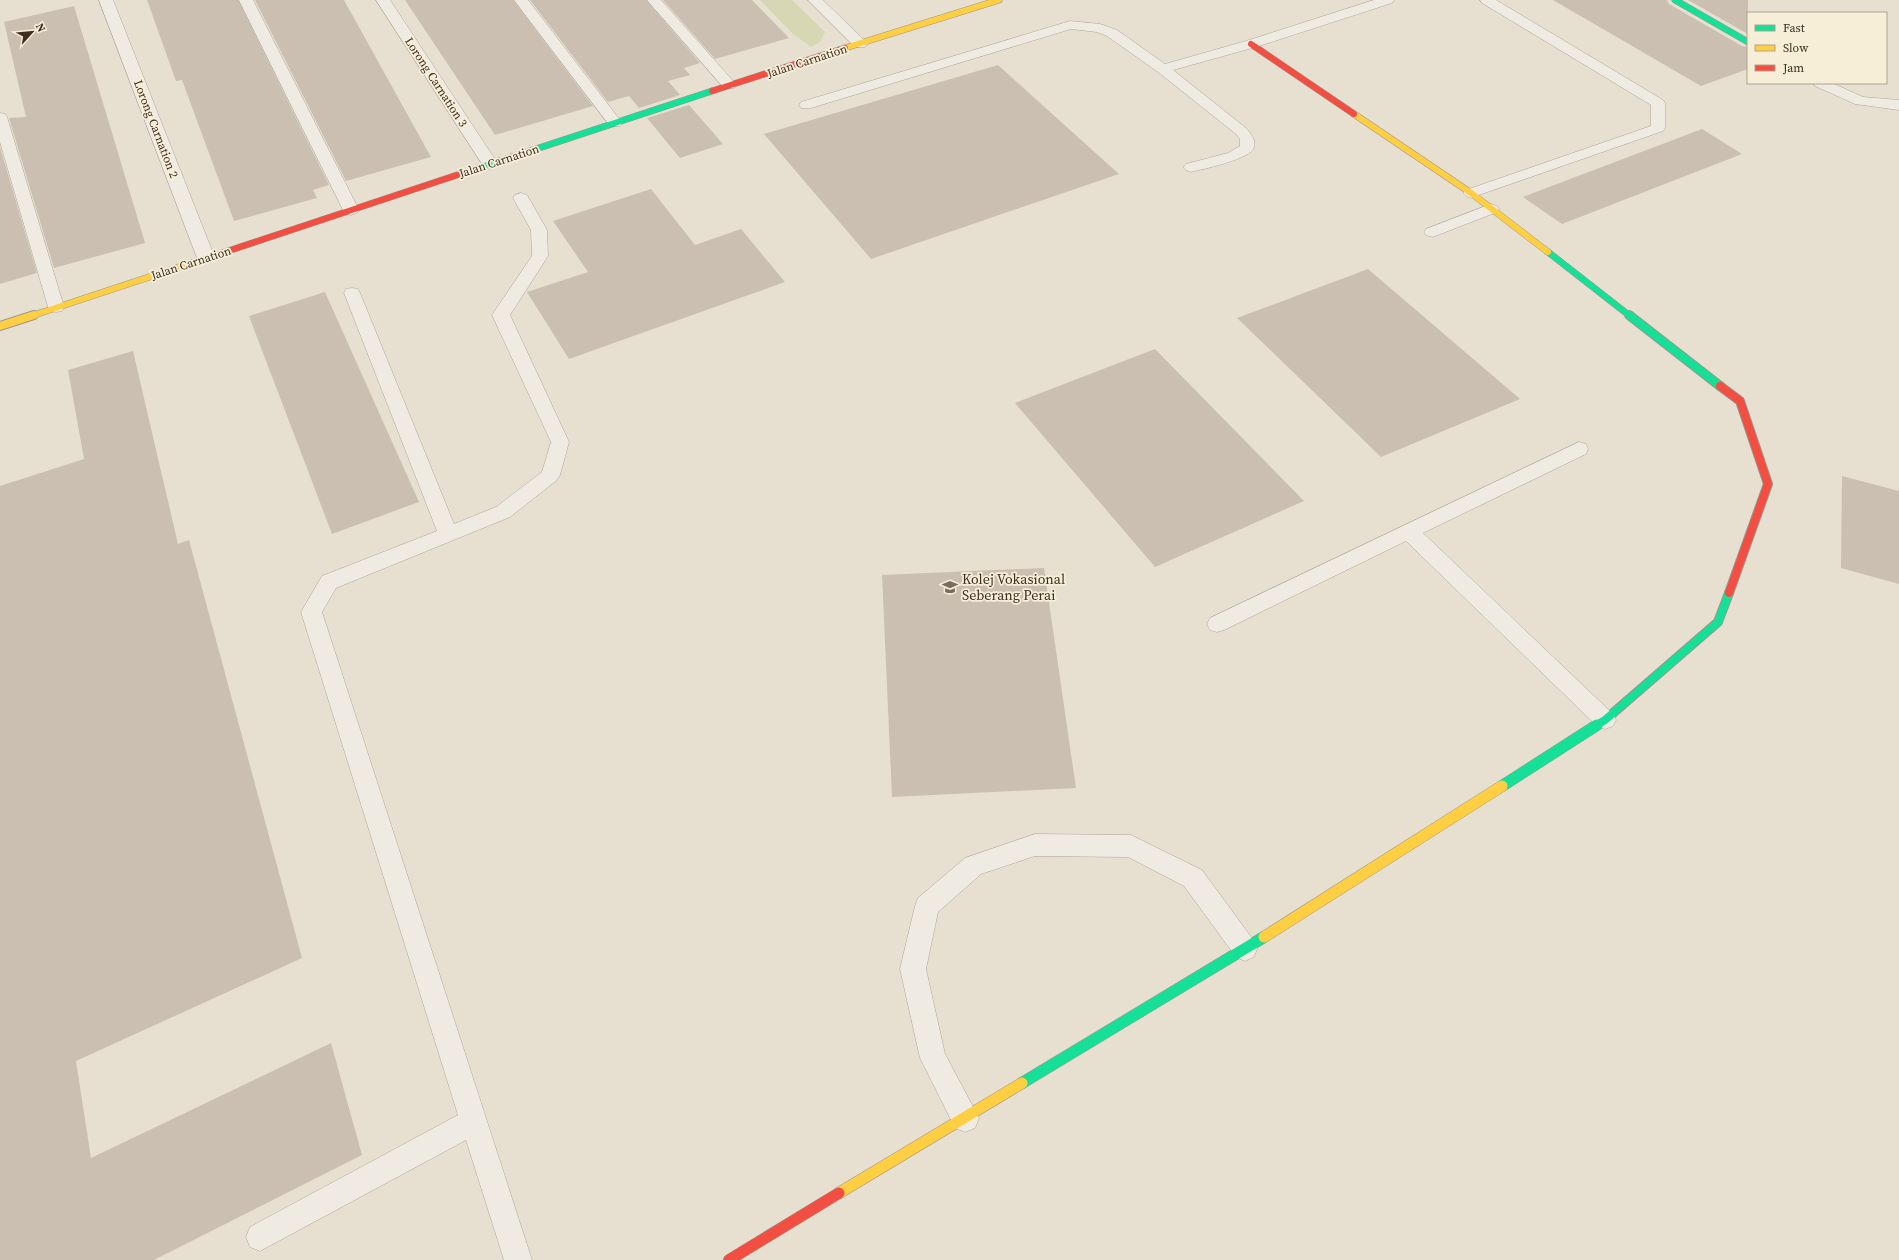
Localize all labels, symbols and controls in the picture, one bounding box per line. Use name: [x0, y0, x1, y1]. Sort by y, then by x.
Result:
north arrow: [12, 12, 52, 52]
legend: [1747, 12, 1887, 84]
text: Fast: [1783, 20, 1805, 36]
text: N: [32, 21, 49, 35]
street label: Lorong Carnation 3: [401, 34, 471, 130]
text: Slow: [1783, 40, 1809, 56]
street label: Jalan Carnation: [764, 41, 849, 82]
text: Jam: [1782, 60, 1804, 76]
street label: Lorong Carnation 2: [130, 78, 182, 180]
street label: Jalan Carnation: [456, 141, 541, 182]
street label: Jalan Carnation: [148, 243, 233, 284]
place label: Kolej Vokasional Seberang Perai: [962, 569, 1065, 605]
school or university icon: Kolej Vokasional Seberang Perai: [941, 578, 959, 596]

